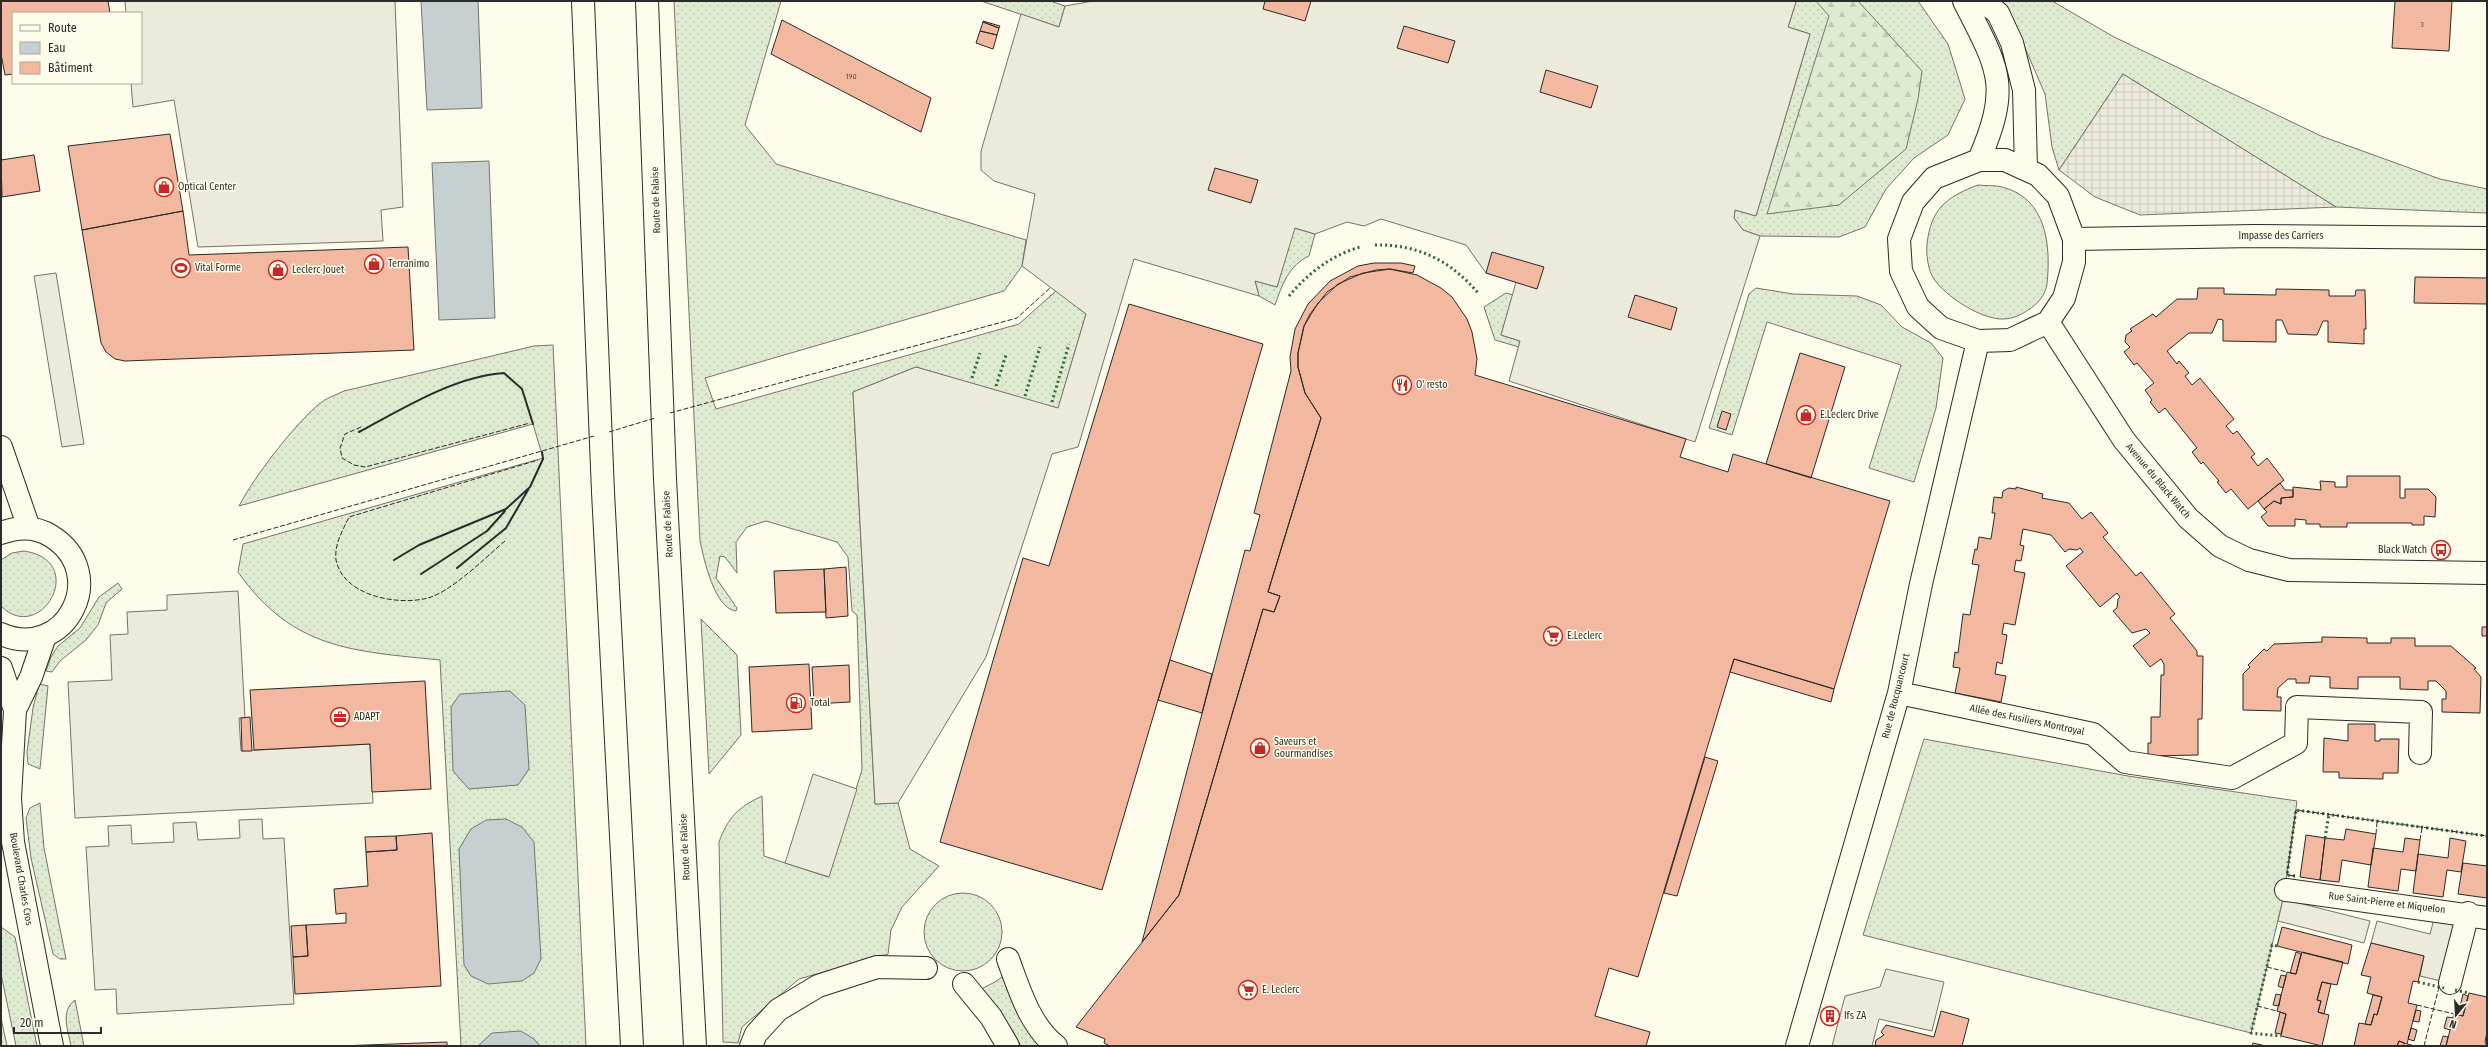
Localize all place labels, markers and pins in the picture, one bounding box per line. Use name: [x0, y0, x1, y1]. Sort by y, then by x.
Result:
shop icon: Optical Center: [153, 176, 175, 198]
place label: Optical Center: [178, 181, 237, 193]
shop icon: Terranimo: [363, 253, 385, 275]
sports icon: Vital Forme: [170, 257, 192, 279]
place label: Terranimo: [388, 258, 429, 270]
shop icon: Leclerc Jouet: [267, 259, 289, 281]
place label: Vital Forme: [195, 262, 241, 274]
place label: Leclerc Jouet: [292, 264, 345, 276]
restaurant icon: O' resto: [1391, 374, 1413, 396]
place label: O' resto: [1416, 379, 1447, 391]
shop icon: E.Leclerc Drive: [1795, 404, 1817, 426]
place label: E.Leclerc Drive: [1820, 409, 1879, 421]
bus stop icon: Black Watch: [2430, 539, 2452, 561]
place label: Black Watch: [2378, 544, 2427, 556]
supermarket icon: E.Leclerc: [1542, 625, 1564, 647]
place label: E.Leclerc: [1567, 630, 1603, 642]
fuel station icon: Total: [785, 692, 807, 714]
place label: Total: [810, 697, 830, 709]
office icon: ADAPT: [329, 706, 351, 728]
place label: ADAPT: [354, 711, 380, 723]
place label: Saveurs et Gourmandises: [1274, 736, 1333, 760]
shop icon: Saveurs et Gourmandises: [1249, 737, 1271, 759]
supermarket icon: E. Leclerc: [1237, 979, 1259, 1001]
place label: E. Leclerc: [1262, 984, 1300, 996]
building icon: Ifs ZA: [1819, 1005, 1841, 1027]
place label: Ifs ZA: [1844, 1010, 1867, 1022]

